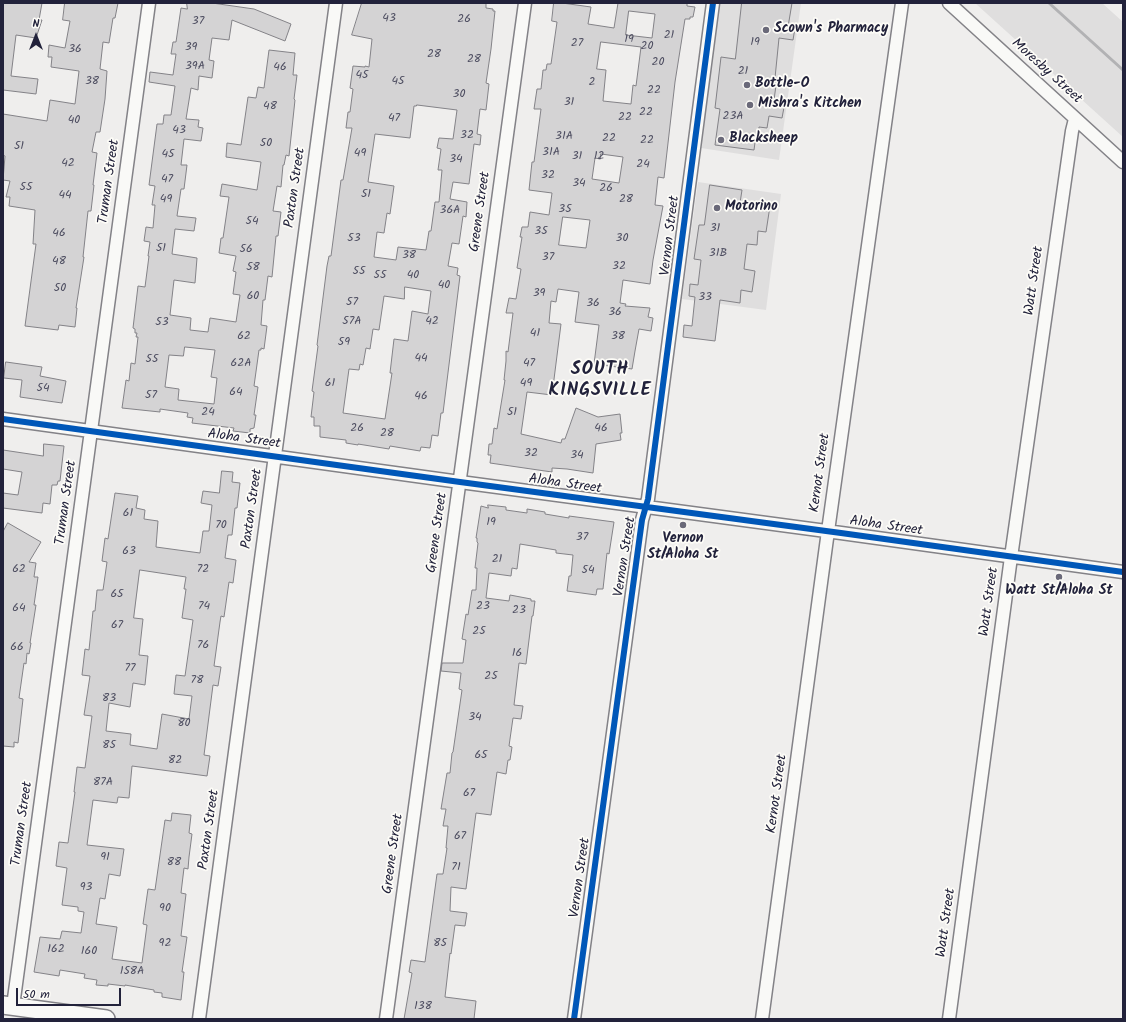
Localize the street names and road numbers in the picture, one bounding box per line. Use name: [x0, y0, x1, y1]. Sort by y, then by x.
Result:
street label: Moresby Street: [1007, 36, 1085, 108]
street label: Truman Street: [96, 139, 124, 225]
street label: Paxton Street: [282, 147, 310, 229]
street label: Greene Street: [467, 171, 495, 253]
street label: Vernon Street: [658, 195, 684, 277]
street label: Watt Street: [1022, 245, 1048, 317]
street label: Aloha Street: [206, 427, 282, 453]
street label: Kernot Street: [807, 432, 835, 514]
street label: Truman Street: [53, 460, 81, 546]
street label: Paxton Street: [239, 468, 267, 550]
street label: Aloha Street: [527, 472, 603, 498]
street label: Greene Street: [424, 492, 452, 574]
street label: Aloha Street: [848, 514, 924, 540]
street label: Vernon Street: [611, 516, 641, 598]
street label: Watt Street: [977, 566, 1003, 638]
street label: Kernot Street: [764, 753, 792, 835]
street label: Truman Street: [9, 781, 37, 867]
street label: Paxton Street: [196, 789, 224, 871]
street label: Greene Street: [380, 813, 408, 895]
street label: Vernon Street: [567, 837, 595, 919]
street label: Watt Street: [934, 887, 960, 959]

